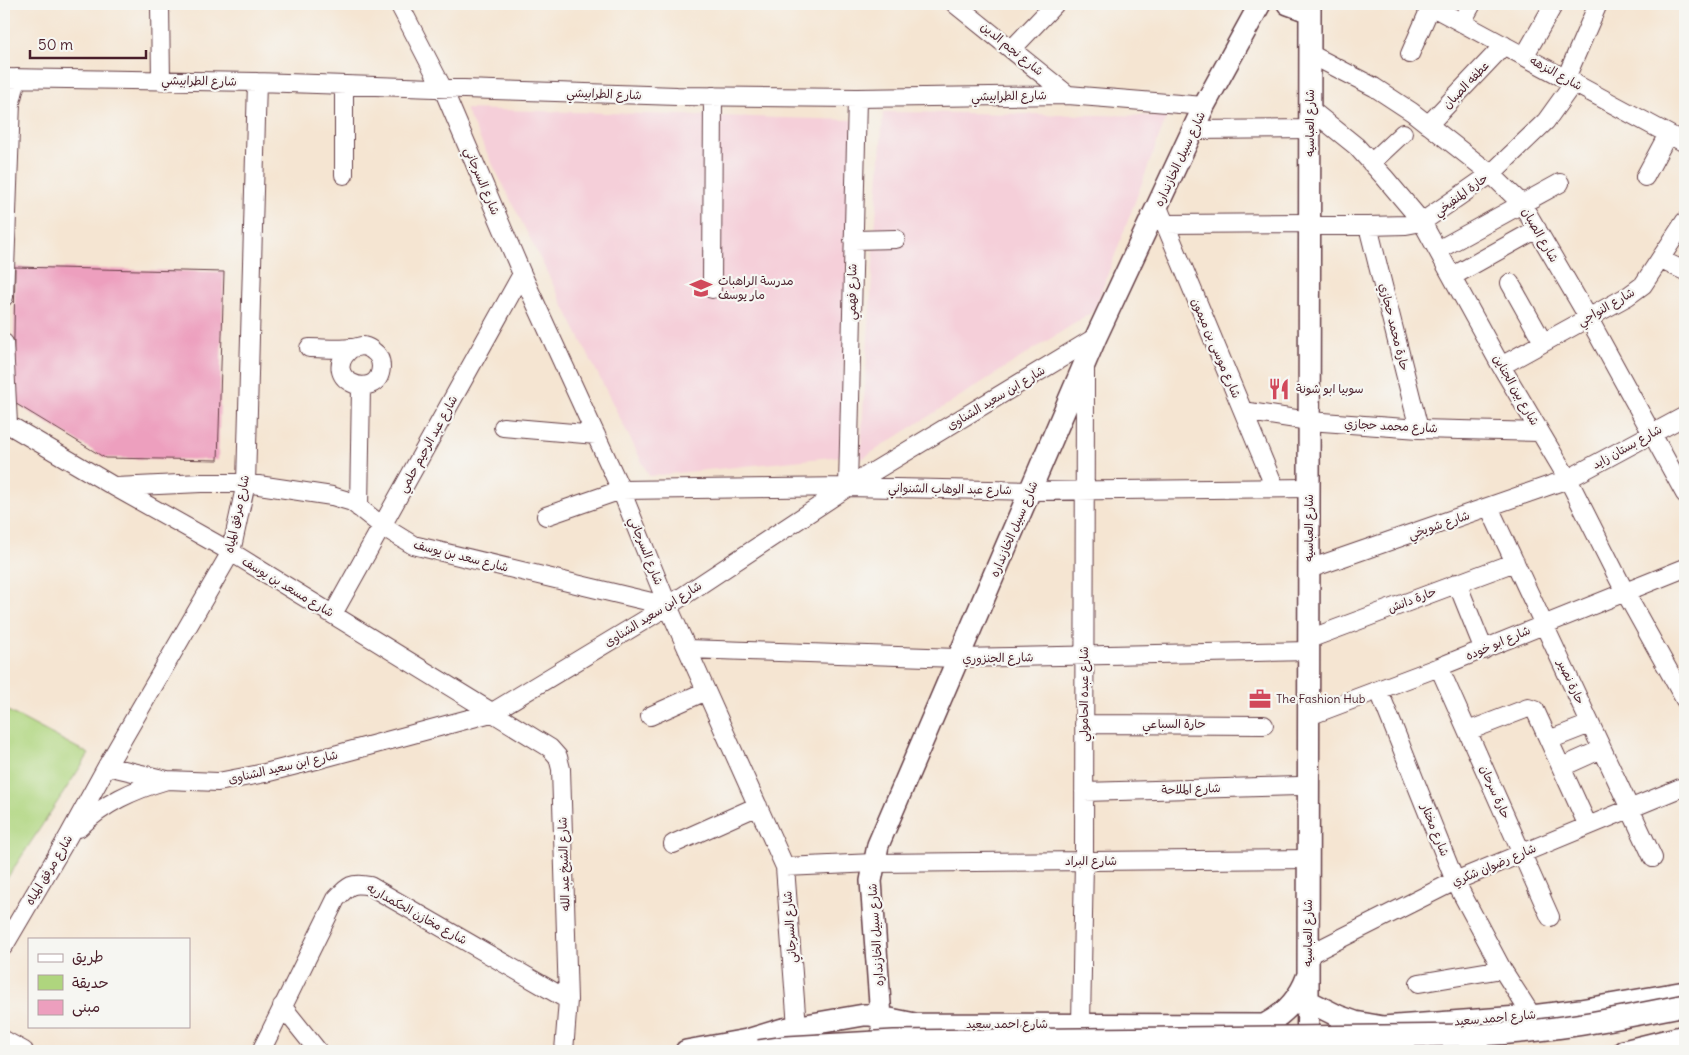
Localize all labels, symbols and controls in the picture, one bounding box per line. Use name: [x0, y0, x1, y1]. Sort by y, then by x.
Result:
street label: شارع نجم الدين: [977, 19, 1047, 80]
scale bar: [30, 28, 146, 60]
text: 50 m: [38, 35, 73, 54]
street label: شارع النزهه: [1526, 52, 1585, 95]
street label: عطفه الصبان: [1439, 58, 1493, 112]
street label: شارع الطرابيشي: [161, 72, 237, 93]
street label: شارع الطرابيشي: [566, 85, 642, 106]
street label: شارع الطرابيشي: [971, 87, 1047, 108]
street label: شارع العباسيه: [1302, 89, 1319, 157]
street label: شارع سبيل الخازنداره: [1151, 109, 1210, 209]
street label: شارع السرجاني: [458, 145, 503, 218]
street label: حارة المنفيخي: [1431, 170, 1493, 222]
street label: شارع الصبان: [1517, 205, 1562, 266]
street label: شارع فهمي: [844, 264, 863, 320]
place label: مدرسة الراهبات مار يوسف: [718, 273, 794, 302]
school or university icon: مدرسة الراهبات مار يوسف: [688, 275, 714, 301]
street label: حارة محمد حجازي: [1374, 281, 1413, 373]
street label: شارع النواجي: [1574, 284, 1639, 332]
street label: شارع موسى بن ميمون: [1187, 295, 1244, 401]
street label: شارع بين الجناين: [1488, 352, 1543, 429]
street label: شارع ابن سعيد الشناوى: [944, 362, 1049, 435]
restaurant icon: سوبيا ابو شونة: [1266, 376, 1292, 402]
place label: سوبيا ابو شونة: [1296, 381, 1364, 397]
street label: شارع عبد الرحيم حلمي: [395, 393, 464, 497]
street label: شارع محمد حجازي: [1344, 416, 1438, 437]
street label: شارع بستان زايد: [1589, 421, 1665, 474]
street label: شارع مرفق المياه: [221, 473, 254, 555]
street label: شارع سبيل الخازنداره: [987, 478, 1042, 580]
street label: شارع عبد الوهاب الشنواني: [888, 480, 1012, 501]
street label: شارع العباسيه: [1301, 494, 1318, 562]
street label: شارع شويخي: [1406, 507, 1473, 546]
street label: شارع السرجاني: [622, 515, 667, 589]
street label: شارع سعد بن يوسف: [412, 536, 510, 577]
street label: شارع مسعد بن يوسف: [239, 553, 337, 622]
street label: شارع ابن سعيد الشناوى: [601, 578, 705, 651]
street label: حارة دانش: [1385, 583, 1438, 616]
street label: شارع ابو خوده: [1463, 622, 1533, 665]
street label: شارع عبده الحامولي: [1076, 646, 1095, 742]
street label: شارع الجنزوري: [962, 649, 1034, 668]
street label: حارة نصير: [1554, 656, 1588, 707]
office icon: The Fashion Hub: [1247, 686, 1273, 712]
place label: The Fashion Hub: [1276, 691, 1366, 706]
street label: حارة السباعي: [1142, 716, 1206, 735]
street label: شارع ابن سعيد الشناوى: [227, 747, 340, 788]
street label: حارة سرحان: [1477, 763, 1514, 821]
street label: شارع الملاحة: [1161, 780, 1221, 799]
street label: شارع مختار: [1416, 800, 1453, 859]
street label: شارع الشيخ عبد الله: [554, 817, 575, 911]
street label: شارع مرفق المياه: [22, 832, 77, 909]
street label: شارع رضوان شكري: [1449, 840, 1539, 891]
street label: شارع البراد: [1065, 853, 1117, 870]
street label: شارع مخازن الحكمداريه: [364, 880, 470, 949]
street label: شارع سبيل الخازنداره: [864, 883, 889, 987]
street label: شارع السرجاني: [780, 890, 803, 964]
street label: شارع العباسيه: [1300, 899, 1317, 967]
legend: [28, 938, 190, 1028]
text: طريق: [72, 947, 104, 966]
text: حديقة: [72, 973, 109, 992]
text: مبنى: [72, 997, 100, 1017]
street label: شارع احمد سعيد: [1453, 1006, 1537, 1031]
street label: شارع احمد سعيد: [966, 1016, 1048, 1033]

